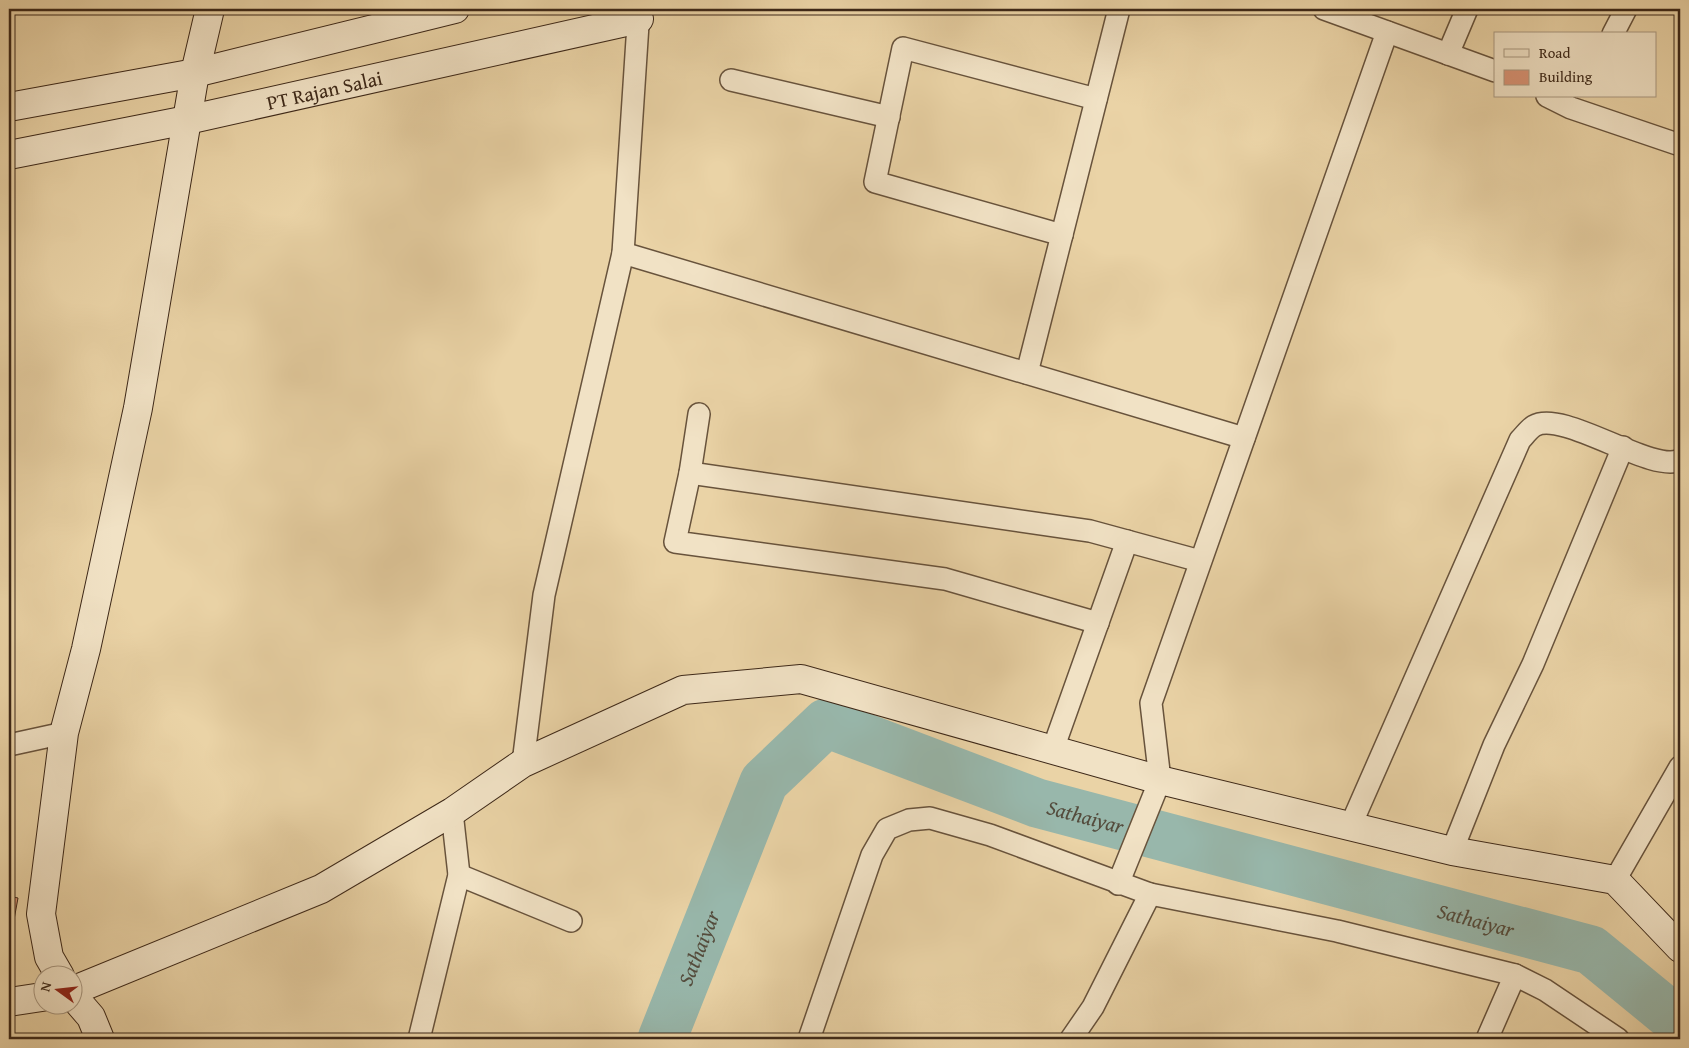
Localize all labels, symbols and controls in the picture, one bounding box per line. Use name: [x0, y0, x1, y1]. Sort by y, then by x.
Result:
legend: [1494, 32, 1656, 98]
text: Road: [1539, 42, 1570, 63]
street label: PT Rajan Salai: [264, 62, 385, 116]
text: Building: [1539, 66, 1593, 87]
water label: Sathaiyar: [1044, 791, 1129, 841]
water label: Sathaiyar: [1434, 894, 1519, 945]
water label: Sathaiyar: [669, 905, 727, 990]
north arrow: [32, 966, 82, 1016]
text: N: [35, 979, 56, 994]

